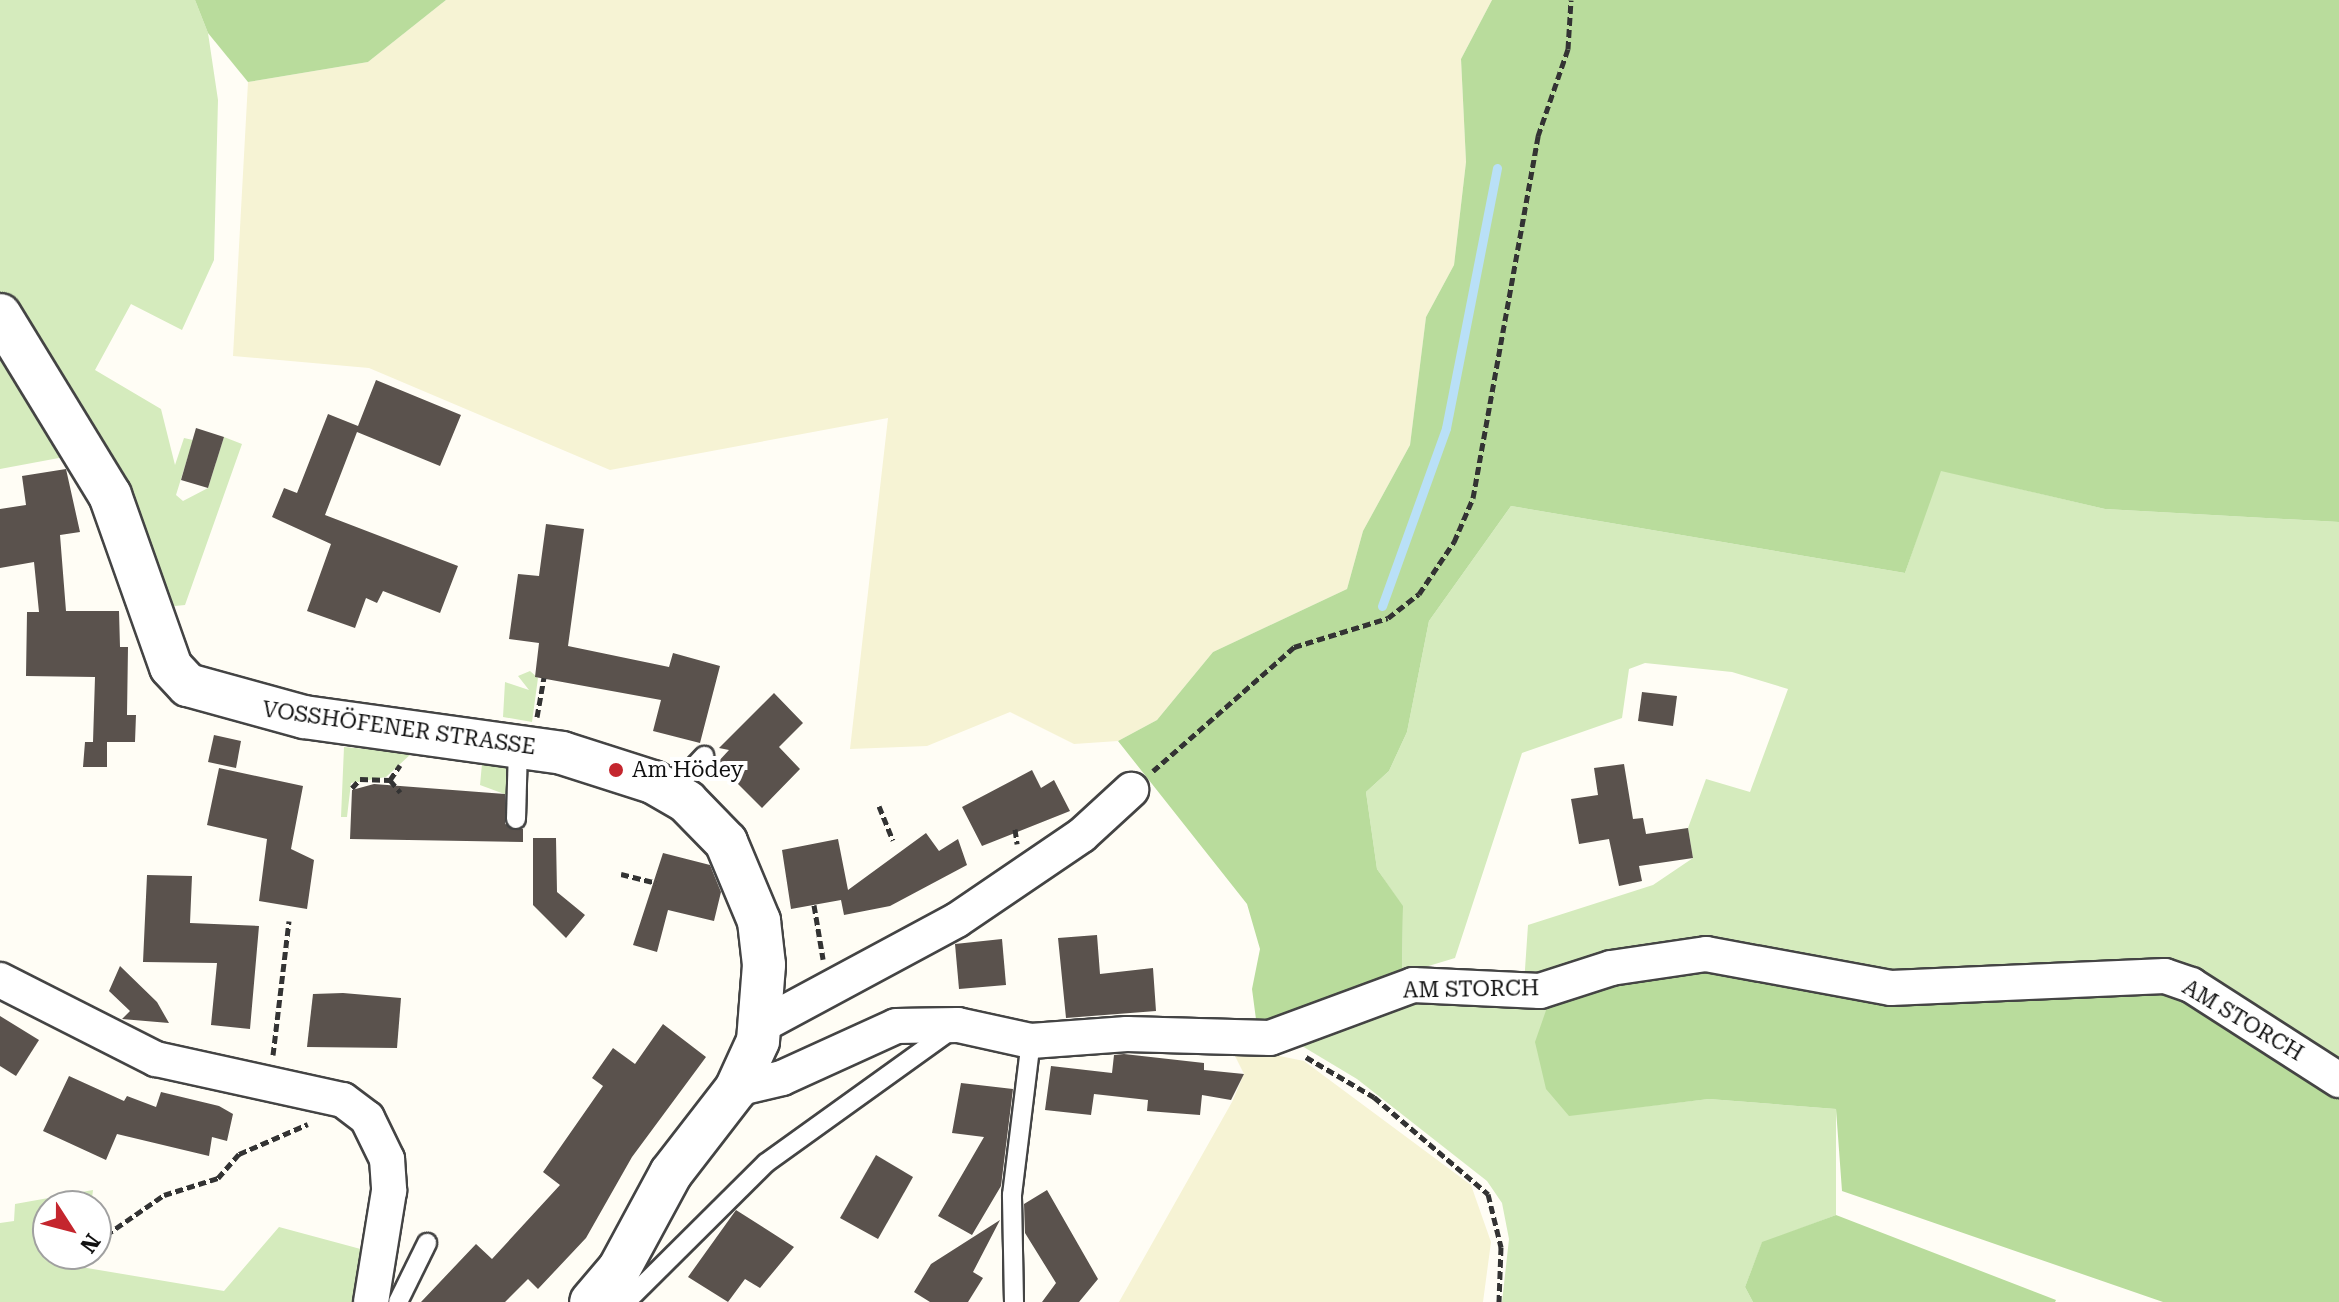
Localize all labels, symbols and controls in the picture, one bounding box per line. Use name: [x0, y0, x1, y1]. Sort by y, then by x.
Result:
street label: VOSSHÖFENER STRASSE: [261, 696, 537, 760]
place label: Am Hödey: [632, 757, 744, 783]
marker: Am Hödey: [607, 761, 625, 779]
street label: AM STORCH: [2178, 974, 2308, 1066]
street label: AM STORCH: [1403, 975, 1539, 1003]
north arrow: [32, 1190, 112, 1270]
text: N: [75, 1229, 105, 1257]

